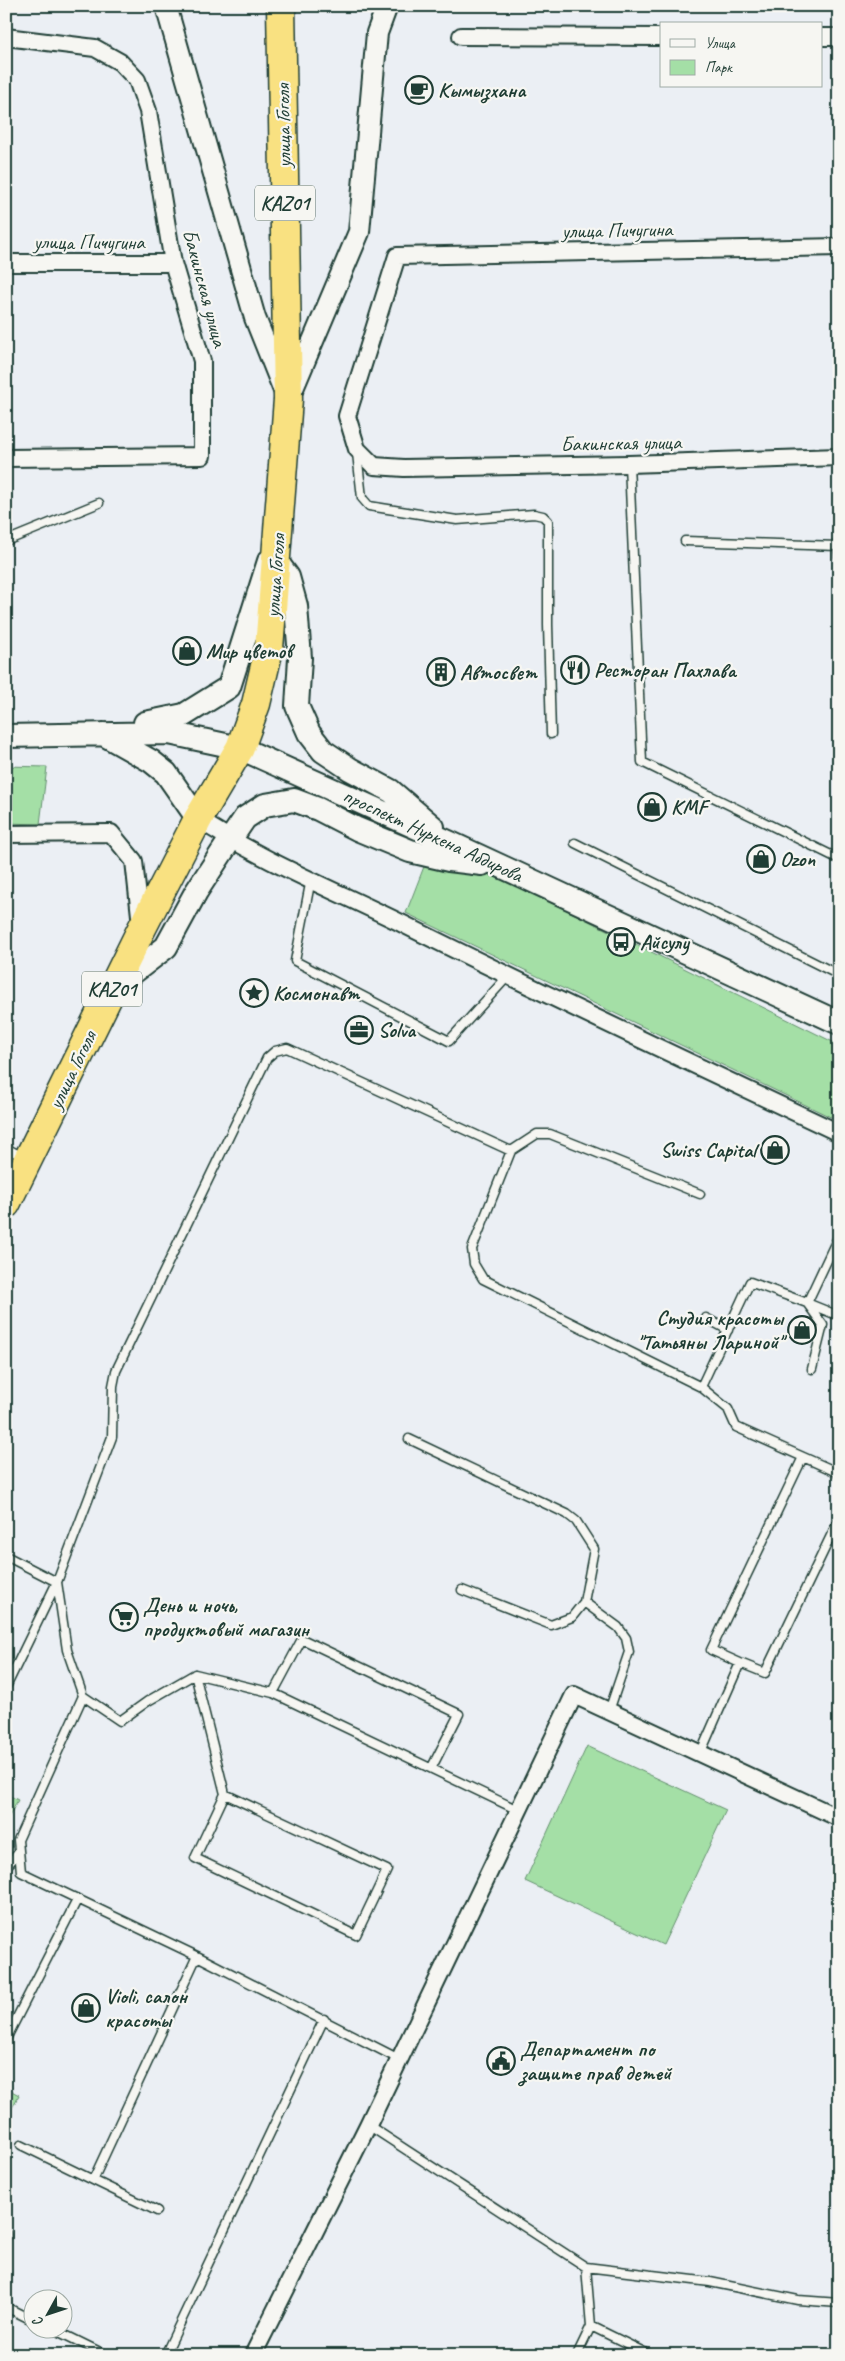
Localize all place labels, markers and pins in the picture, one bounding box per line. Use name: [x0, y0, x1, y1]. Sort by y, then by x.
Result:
cafe icon: Кымызхана: [404, 75, 434, 105]
place label: Кымызхана: [438, 77, 527, 104]
shop icon: Мир цветов: [172, 636, 202, 666]
place label: Мир цветов: [206, 638, 296, 664]
restaurant icon: Ресторан Пахлава: [560, 655, 590, 685]
building icon: Автосвет: [426, 657, 456, 687]
place label: Ресторан Пахлава: [594, 657, 737, 683]
place label: Автосвет: [460, 659, 538, 685]
shop icon: KMF: [637, 792, 667, 822]
place label: KMF: [671, 794, 711, 820]
shop icon: Ozon: [746, 844, 776, 874]
place label: Ozon: [780, 846, 815, 872]
bus stop icon: Айсулу: [606, 927, 636, 957]
place label: Айсулу: [640, 929, 691, 956]
place icon: Космонавт: [239, 978, 269, 1008]
place label: Космонавт: [273, 980, 361, 1006]
office icon: Solva: [344, 1015, 374, 1045]
place label: Solva: [378, 1017, 416, 1043]
shop icon: Swiss Capital: [760, 1135, 790, 1165]
place label: Swiss Capital: [660, 1137, 760, 1163]
place label: Студия красоты "Татьяны Лариной": [637, 1305, 788, 1355]
shop icon: Студия красоты "Татьяны Лариной": [787, 1315, 817, 1345]
place label: День и ночь, продуктовый магазин: [143, 1592, 311, 1643]
supermarket icon: День и ночь, продуктовый магазин: [109, 1602, 139, 1632]
place label: Violi, салон красоты: [105, 1983, 189, 2033]
shop icon: Violi, салон красоты: [71, 1993, 101, 2023]
place label: Департамент по защите прав детей: [517, 2036, 673, 2087]
public building icon: Департамент по защите прав детей: [486, 2046, 516, 2076]

